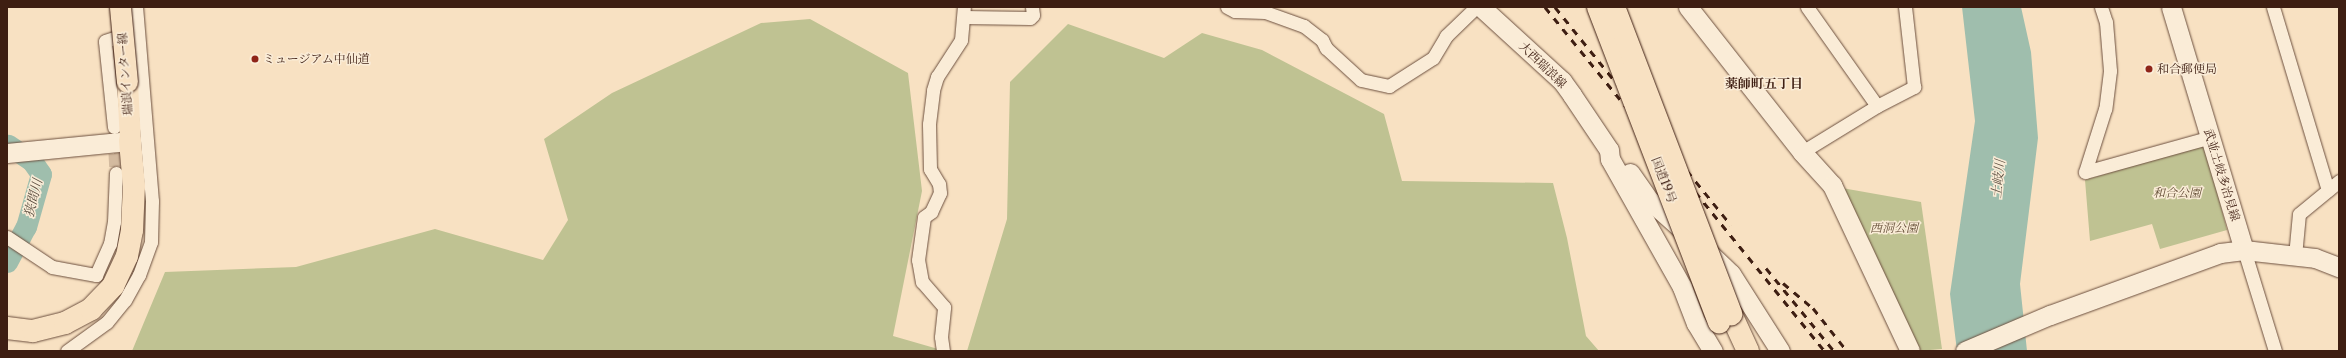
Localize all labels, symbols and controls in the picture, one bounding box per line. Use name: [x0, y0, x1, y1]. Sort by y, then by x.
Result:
street label: 瑞浪インター線: [115, 32, 135, 116]
street label: 大西瑞浪線: [1516, 39, 1570, 91]
place label: ミュージアム中仙道: [263, 52, 371, 66]
marker: ミュージアム中仙道: [250, 54, 260, 64]
place label: 和合郵便局: [2157, 62, 2217, 76]
marker: 和合郵便局: [2144, 64, 2154, 74]
district label: 薬師町五丁目: [1725, 75, 1803, 91]
street label: 武並土岐多治見線: [2201, 127, 2243, 223]
street label: 国道19号: [1649, 155, 1679, 205]
water label: 土岐川: [1988, 159, 2008, 199]
water label: 狭間川: [21, 177, 45, 219]
park label: 和合公園: [2153, 186, 2201, 200]
park label: 西洞公園: [1870, 221, 1918, 235]

